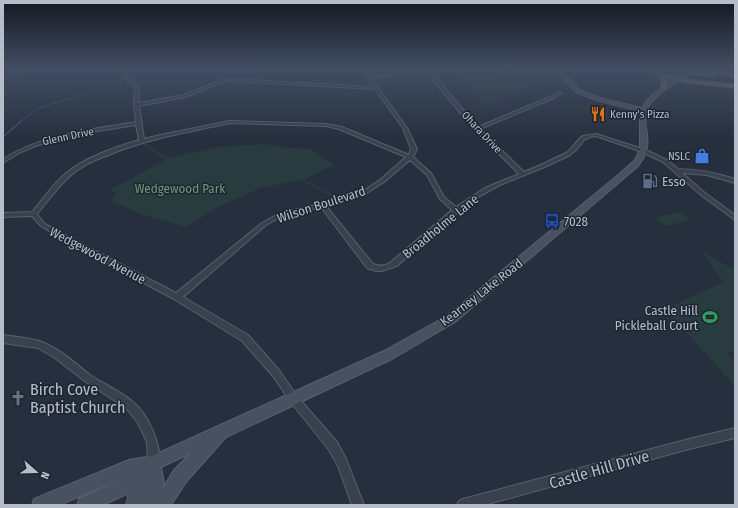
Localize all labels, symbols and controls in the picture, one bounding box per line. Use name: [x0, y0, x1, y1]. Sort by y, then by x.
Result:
restaurant icon: Kenny's Pizza: [589, 105, 607, 123]
place label: Kenny's Pizza: [610, 108, 669, 121]
street label: Ohara Drive: [459, 109, 504, 156]
street label: Glenn Drive: [41, 125, 95, 148]
shop icon: NSLC: [693, 147, 711, 165]
place label: NSLC: [668, 150, 690, 163]
fuel station icon: Esso: [641, 172, 659, 190]
place label: Esso: [662, 174, 686, 189]
park label: Wedgewood Park: [135, 181, 226, 196]
street label: Wilson Boulevard: [275, 183, 367, 226]
street label: Broadholme Lane: [399, 191, 481, 262]
bus stop icon: 7028: [543, 212, 561, 230]
place label: 7028: [564, 214, 588, 229]
street label: Wedgewood Avenue: [47, 224, 148, 287]
street label: Kearney Lake Road: [437, 256, 525, 329]
place label: Castle Hill Pickleball Court: [615, 303, 699, 333]
sports icon: Castle Hill Pickleball Court: [701, 308, 719, 326]
place label: Birch Cove Baptist Church: [30, 380, 125, 417]
church icon: Birch Cove Baptist Church: [9, 389, 27, 407]
street label: Castle Hill Drive: [547, 446, 651, 493]
north arrow: [16, 452, 56, 492]
text: N: [38, 470, 52, 481]

